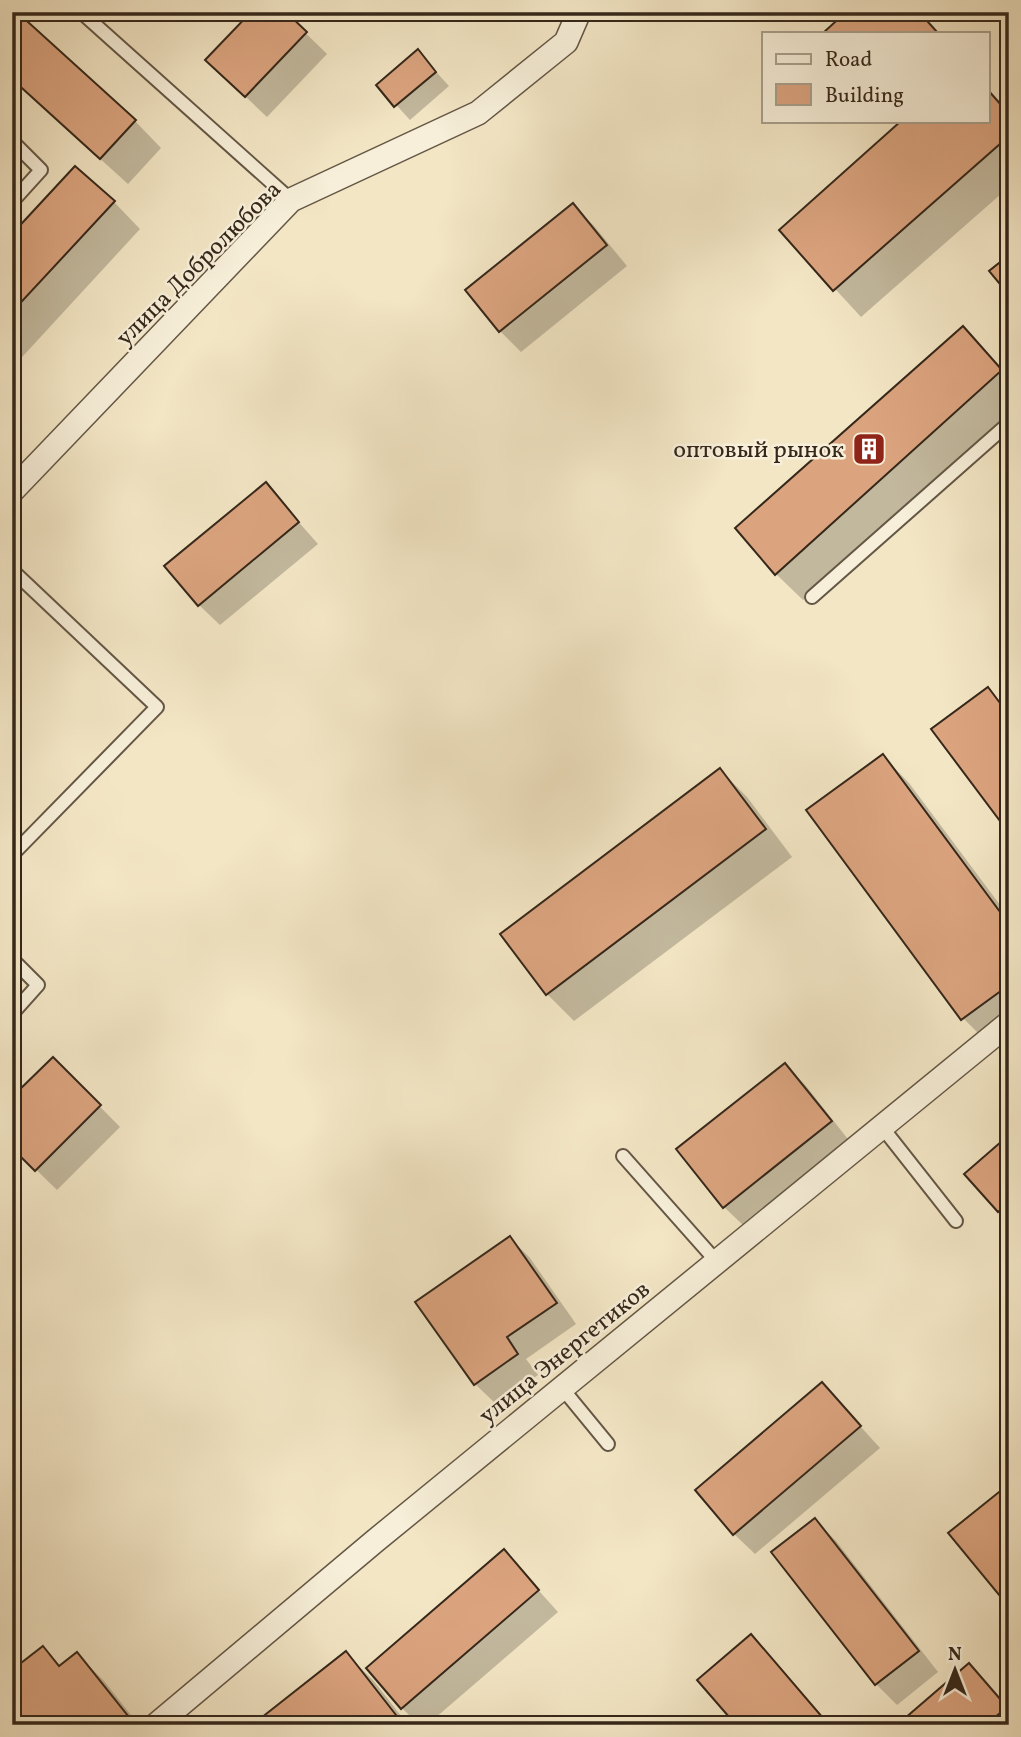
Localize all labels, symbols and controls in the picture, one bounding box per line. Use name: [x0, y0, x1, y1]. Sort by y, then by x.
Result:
legend: [762, 32, 990, 122]
text: Road: [825, 46, 872, 75]
text: Building: [825, 82, 904, 111]
street label: улица Добролюбова: [109, 174, 290, 355]
building icon: оптовый рынок: [850, 430, 888, 468]
place label: оптовый рынок: [673, 434, 844, 468]
street label: улица Энергетиков: [472, 1274, 658, 1433]
north arrow: [920, 1636, 990, 1706]
text: N: [948, 1642, 962, 1668]

